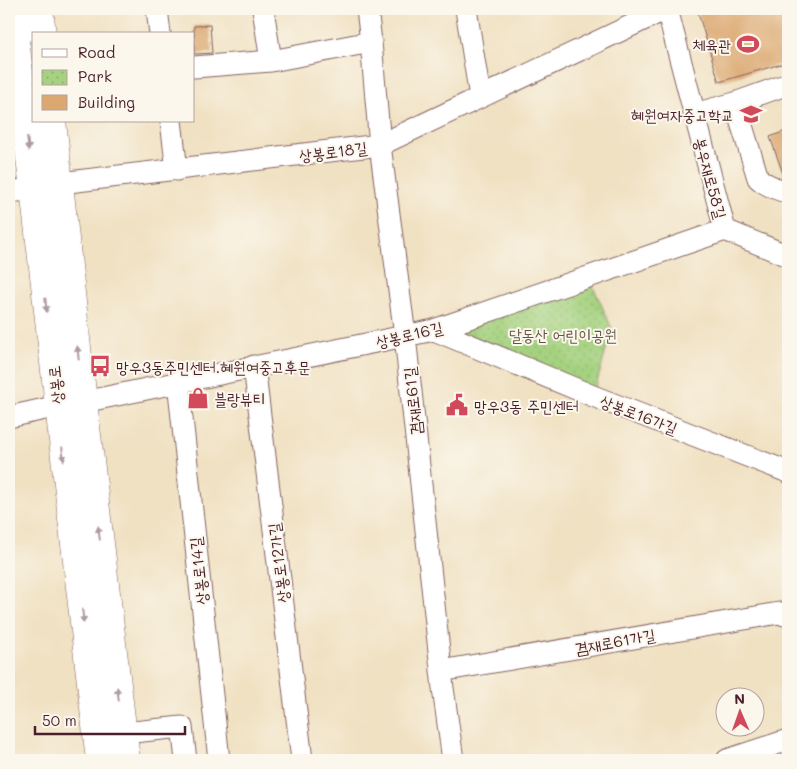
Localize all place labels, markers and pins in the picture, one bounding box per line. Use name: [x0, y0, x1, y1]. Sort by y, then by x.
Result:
sports icon: 체육관: [735, 31, 761, 57]
place label: 체육관: [692, 34, 731, 55]
school or university icon: 혜원여자중고학교: [738, 101, 764, 127]
place label: 혜원여자중고학교: [631, 104, 734, 125]
bus stop icon: 망우3동주민센터.혜원여중고후문: [87, 353, 113, 379]
place label: 망우3동주민센터.혜원여중고후문: [116, 356, 310, 377]
shop icon: 블랑뷰티: [185, 385, 211, 411]
place label: 블랑뷰티: [214, 388, 266, 409]
public building icon: 망우3동 주민센터: [444, 392, 470, 418]
place label: 망우3동 주민센터: [474, 395, 579, 416]

